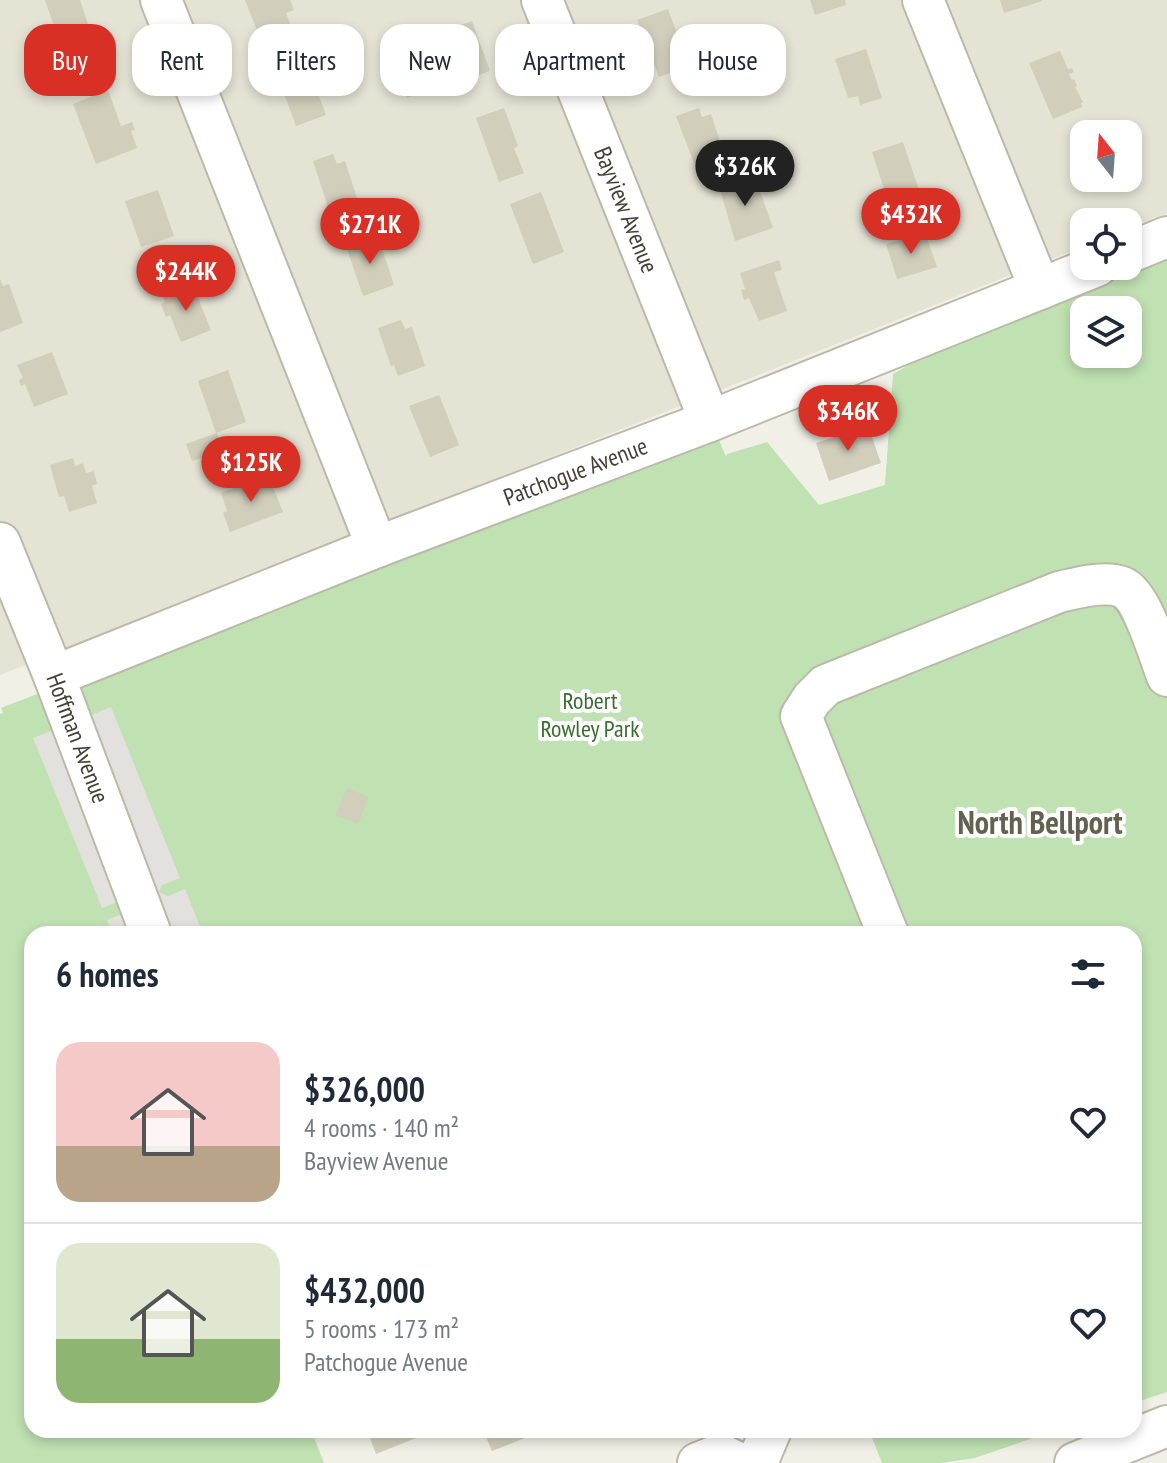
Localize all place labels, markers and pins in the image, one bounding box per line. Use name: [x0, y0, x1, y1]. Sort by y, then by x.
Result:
pin: $326K: [689, 140, 801, 208]
pin: $432K: [855, 188, 967, 256]
pin: $271K: [314, 198, 426, 266]
pin: $244K: [130, 245, 242, 313]
pin: $346K: [792, 385, 904, 453]
pin: $125K: [195, 436, 307, 504]

